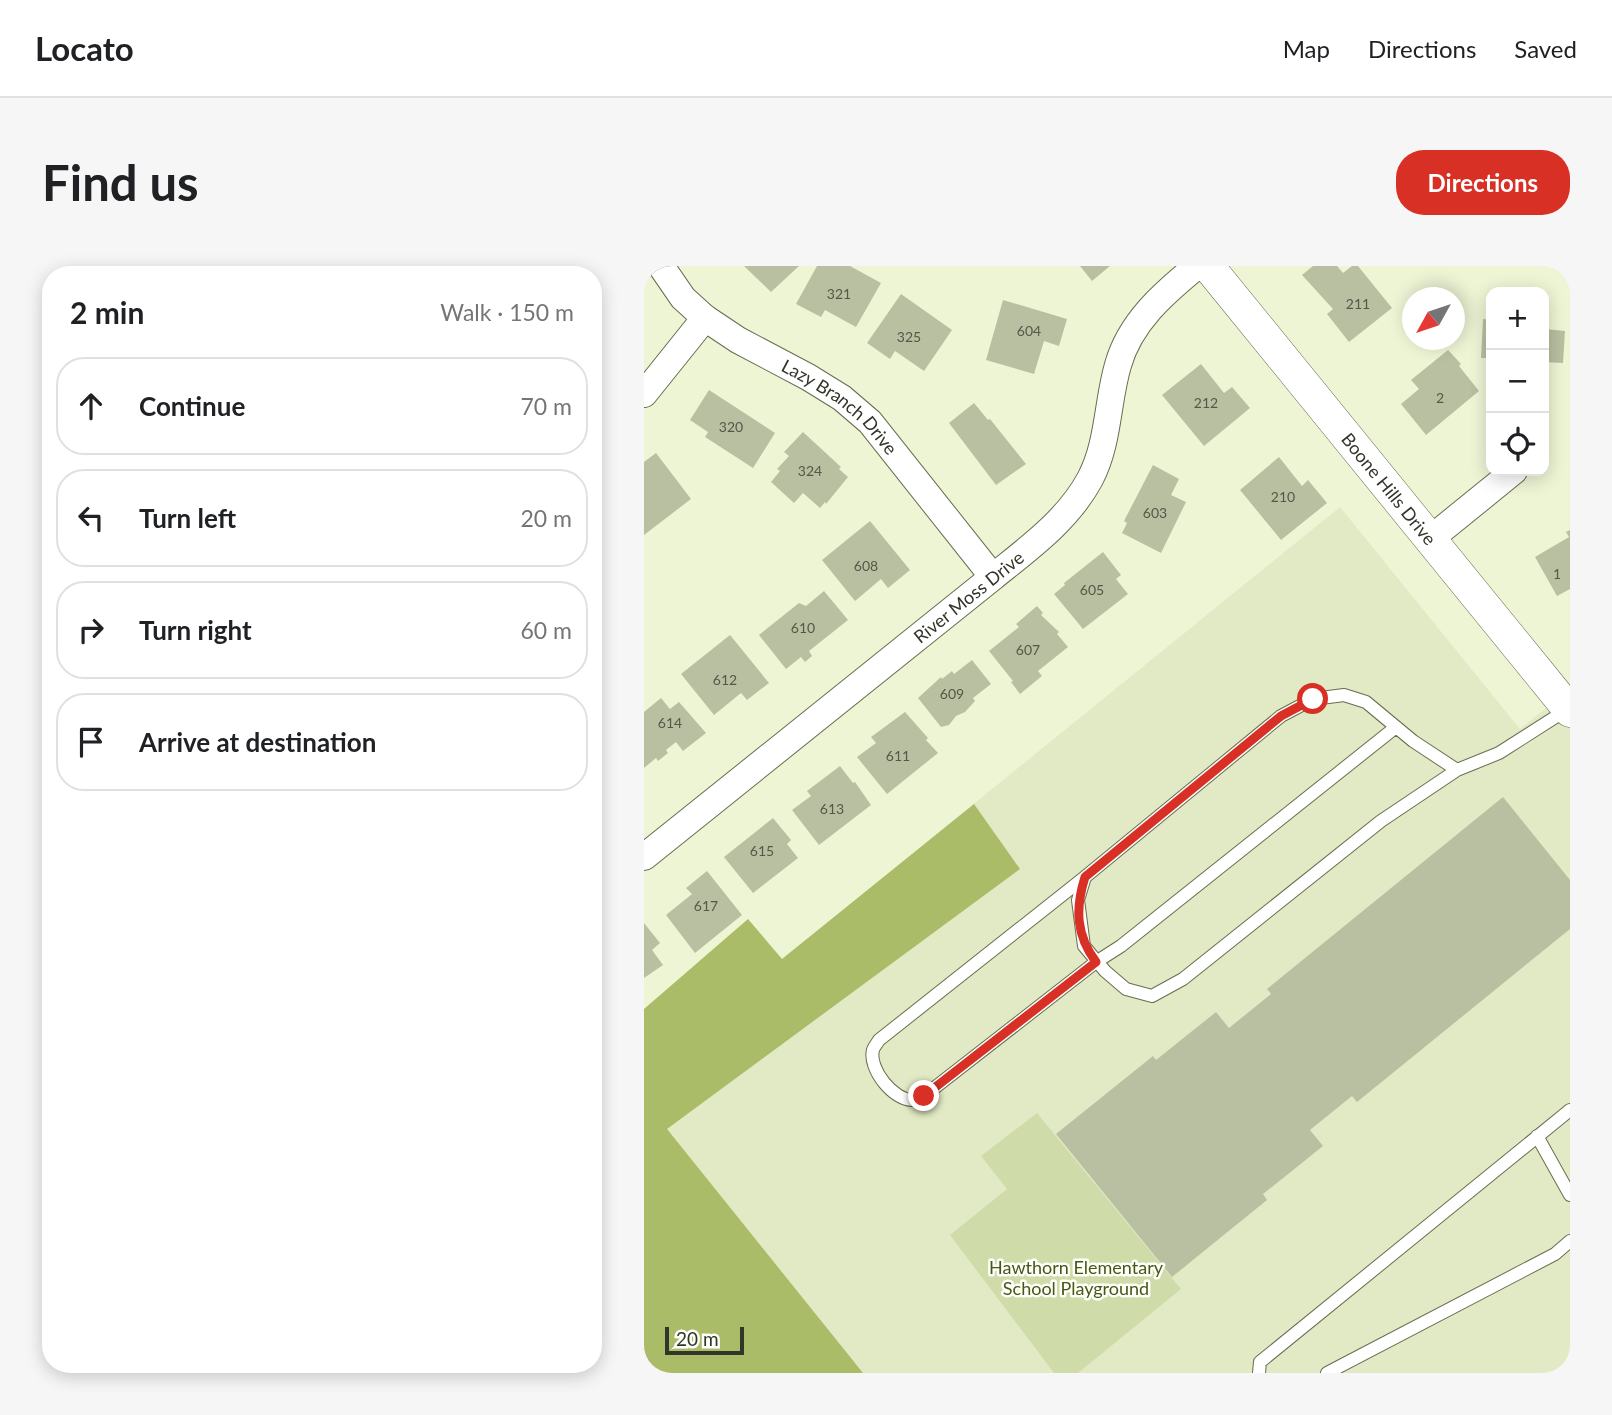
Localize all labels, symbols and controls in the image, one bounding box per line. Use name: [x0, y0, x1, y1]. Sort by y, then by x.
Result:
text: Locato: [35, 28, 134, 68]
text: Map: [1283, 34, 1330, 63]
text: Directions: [1368, 34, 1476, 63]
text: Saved: [1514, 34, 1577, 63]
button: Directions: [1396, 150, 1570, 215]
text: Find us: [42, 153, 199, 211]
house number: 321: [827, 285, 851, 302]
north arrow: [1402, 287, 1465, 350]
map controls: [1486, 287, 1549, 476]
button: +: [1486, 287, 1549, 350]
text: 2 min: [70, 294, 144, 330]
house number: 211: [1346, 295, 1370, 312]
text: Walk · 150 m: [440, 298, 574, 326]
house number: 604: [1017, 322, 1041, 339]
house number: 325: [897, 328, 921, 345]
button: −: [1486, 350, 1549, 413]
street label: Lazy Branch Drive: [778, 354, 902, 459]
icon: ahead: [72, 387, 110, 425]
house number: 2: [1436, 389, 1444, 406]
text: Continue: [139, 390, 245, 422]
text: 70 m: [521, 392, 572, 420]
house number: 212: [1194, 394, 1218, 411]
button: locate: [1486, 413, 1549, 476]
house number: 320: [719, 418, 743, 435]
street label: Boone Hills Drive: [1337, 428, 1441, 549]
house number: 324: [798, 462, 822, 479]
house number: 210: [1271, 488, 1295, 505]
icon: left: [72, 499, 110, 537]
text: Turn left: [139, 502, 236, 534]
text: 20 m: [521, 504, 572, 532]
house number: 603: [1143, 504, 1167, 521]
street label: River Moss Drive: [909, 546, 1028, 647]
house number: 608: [854, 557, 878, 574]
house number: 1: [1553, 565, 1561, 582]
house number: 605: [1080, 581, 1104, 598]
icon: right: [72, 611, 110, 649]
text: Turn right: [139, 614, 252, 646]
text: 60 m: [521, 616, 572, 644]
house number: 610: [791, 619, 815, 636]
house number: 607: [1016, 641, 1040, 658]
house number: 612: [713, 671, 737, 688]
route start: [1297, 683, 1328, 714]
house number: 609: [940, 685, 964, 702]
house number: 614: [658, 714, 682, 731]
icon: arrive: [72, 723, 110, 761]
text: Arrive at destination: [139, 726, 376, 758]
house number: 611: [886, 747, 910, 764]
house number: 613: [820, 800, 844, 817]
house number: 615: [750, 842, 774, 859]
house number: 617: [694, 897, 718, 914]
route end: [908, 1080, 939, 1111]
park label: Hawthorn Elementary School Playground: [989, 1256, 1164, 1299]
scale bar: [665, 1324, 744, 1356]
text: 20 m: [676, 1327, 719, 1350]

